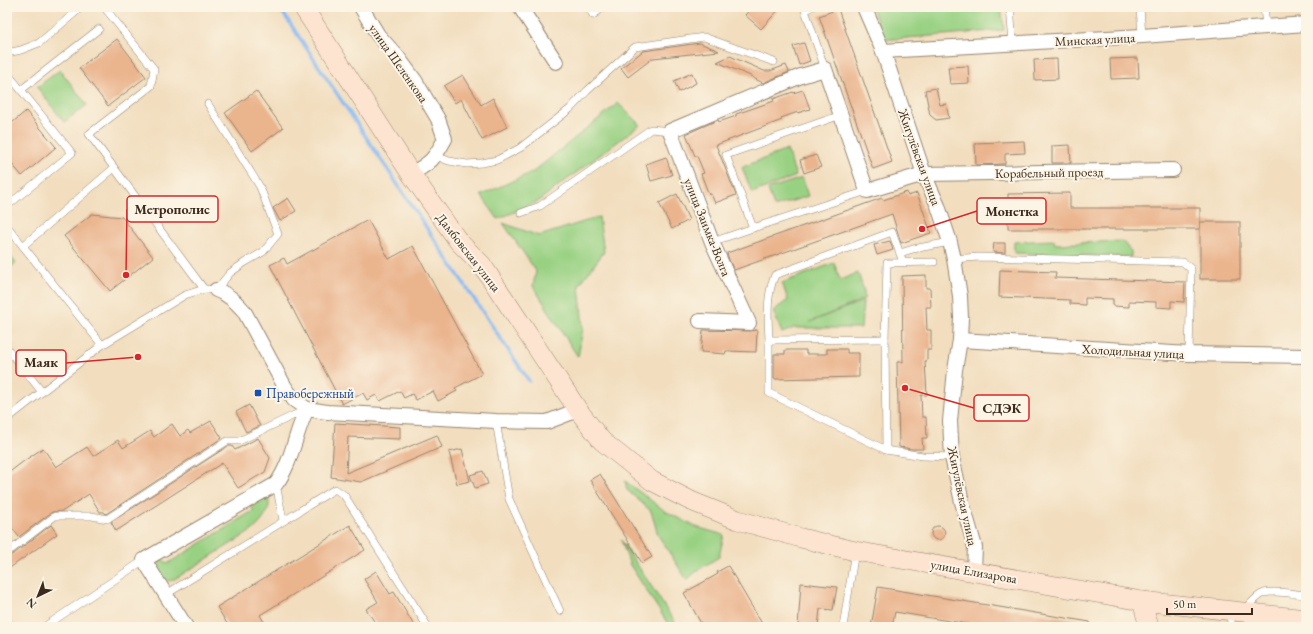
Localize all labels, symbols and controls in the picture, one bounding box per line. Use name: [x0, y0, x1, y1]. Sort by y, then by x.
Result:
street label: улица Шеленкова: [365, 20, 433, 107]
street label: Минская улица: [1054, 29, 1136, 50]
street label: Жигулёвская улица: [894, 106, 945, 209]
street label: Корабельный проезд: [995, 163, 1103, 182]
street label: улица Заимка-Волга: [680, 176, 735, 279]
callout: Метрополис: [127, 196, 218, 222]
callout: Монетка: [977, 198, 1046, 224]
text: Метрополис: [134, 200, 210, 218]
text: Монетка: [985, 202, 1040, 220]
street label: Дамбовская улица: [432, 209, 505, 296]
street label: Холодильная улица: [1080, 340, 1185, 363]
callout: Маяк: [16, 350, 66, 376]
text: Маяк: [24, 353, 58, 371]
place label: Правобережный: [266, 385, 354, 402]
marker: Правобережный: [253, 388, 263, 398]
callout: СДЭК: [974, 395, 1029, 421]
text: СДЭК: [983, 399, 1023, 417]
street label: Жигулёвская улица: [943, 444, 982, 548]
street label: улица Елизарова: [929, 556, 1019, 588]
north arrow: [18, 576, 58, 616]
scale bar: [1167, 590, 1252, 616]
text: N: [23, 595, 39, 611]
text: 50 m: [1173, 596, 1197, 612]

